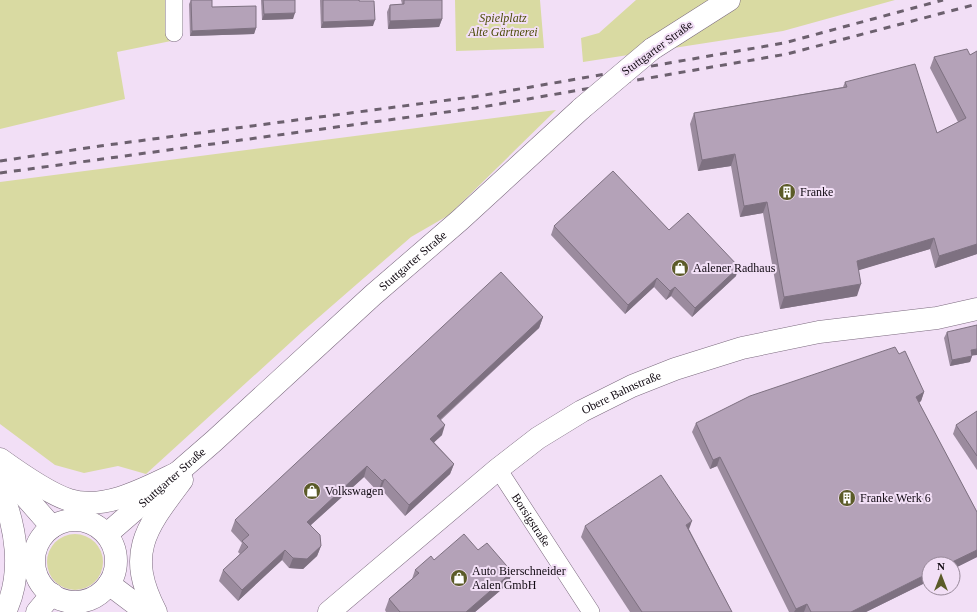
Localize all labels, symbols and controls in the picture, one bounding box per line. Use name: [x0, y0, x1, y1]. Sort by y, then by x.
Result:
park label: Spielplatz Alte Gärtnerei: [467, 11, 538, 39]
street label: Stuttgarter Straße: [619, 18, 695, 78]
building icon: Franke: [777, 182, 797, 202]
place label: Franke: [800, 185, 833, 199]
street label: Stuttgarter Straße: [376, 228, 449, 294]
shop icon: Aalener Radhaus: [670, 258, 690, 278]
place label: Aalener Radhaus: [693, 261, 776, 275]
street label: Obere Bahnstraße: [579, 368, 663, 417]
street label: Stuttgarter Straße: [135, 445, 208, 511]
shop icon: Volkswagen: [302, 481, 322, 501]
place label: Volkswagen: [325, 484, 383, 498]
building icon: Franke Werk 6: [837, 488, 857, 508]
street label: Borsigstraße: [509, 491, 554, 549]
place label: Franke Werk 6: [860, 491, 931, 505]
north arrow: [921, 556, 961, 596]
text: N: [937, 560, 945, 572]
place label: Auto Bierschneider Aalen GmbH: [472, 564, 566, 592]
shop icon: Auto Bierschneider Aalen GmbH: [449, 568, 469, 588]

